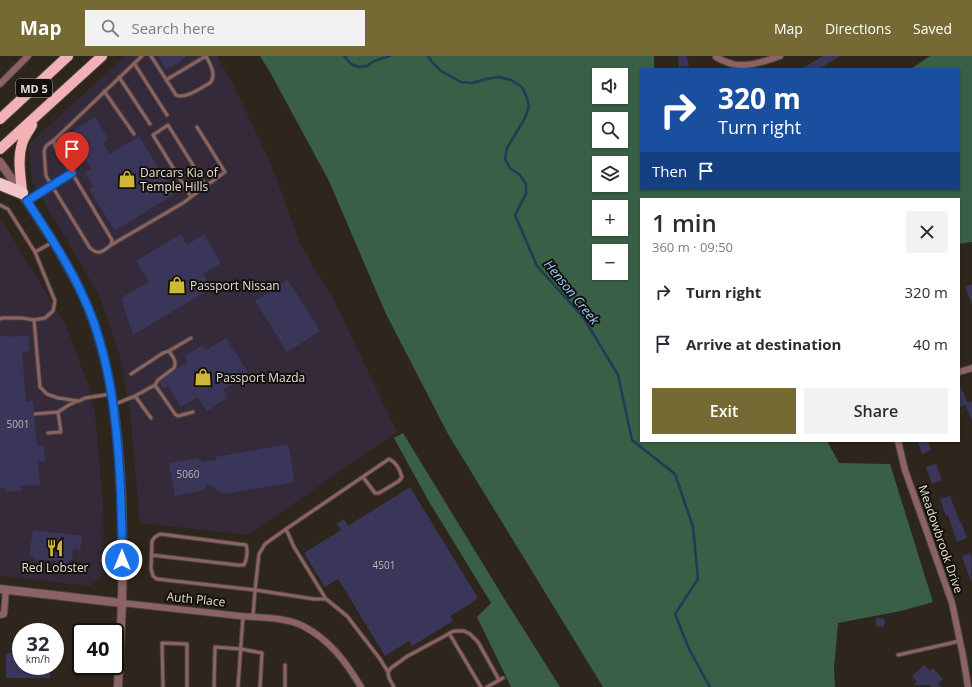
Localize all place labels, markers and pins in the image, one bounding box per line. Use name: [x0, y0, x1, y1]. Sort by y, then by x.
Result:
pin: [55, 132, 89, 173]
place label: Darcars Kia of Temple Hills: [140, 164, 219, 195]
shop icon: Darcars Kia of Temple Hills: [117, 169, 137, 189]
shop icon: Passport Nissan: [167, 275, 187, 295]
place label: Passport Nissan: [190, 277, 280, 294]
shop icon: Passport Mazda: [193, 367, 213, 387]
place label: Passport Mazda: [216, 369, 305, 386]
restaurant icon: Red Lobster: [45, 538, 65, 558]
place label: Red Lobster: [21, 559, 89, 576]

